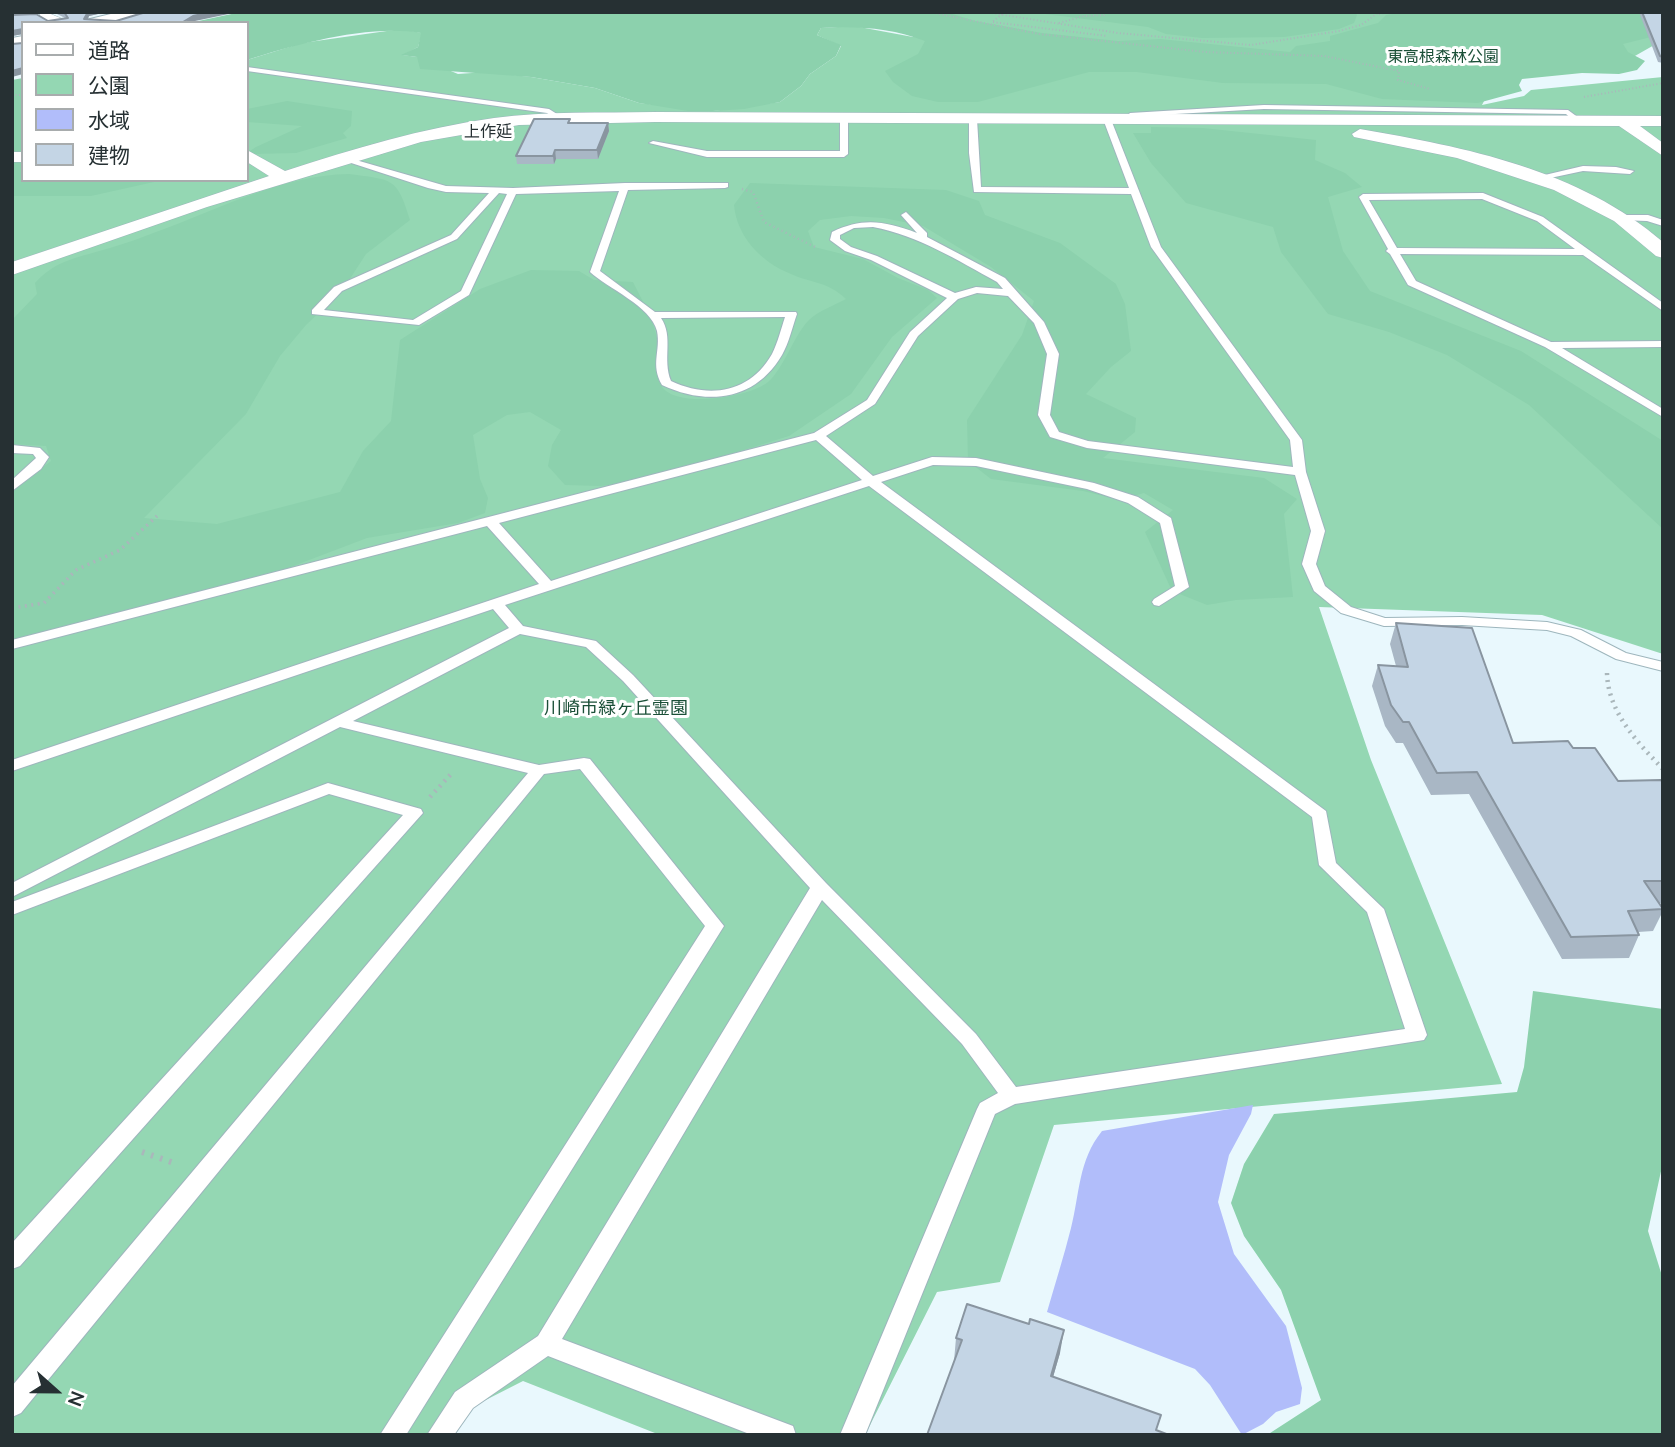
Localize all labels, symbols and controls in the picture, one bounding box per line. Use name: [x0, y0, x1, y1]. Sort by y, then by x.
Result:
legend: [21, 21, 248, 182]
text: 道路: [88, 37, 130, 65]
park label: 東高根森林公園: [1387, 48, 1499, 68]
text: 公園: [88, 72, 130, 100]
text: 水域: [88, 107, 130, 135]
district label: 上作延: [464, 123, 512, 143]
text: 建物: [88, 142, 130, 170]
park label: 川崎市緑ヶ丘霊園: [544, 699, 688, 721]
north arrow: [21, 1356, 91, 1426]
text: N: [61, 1387, 90, 1410]

